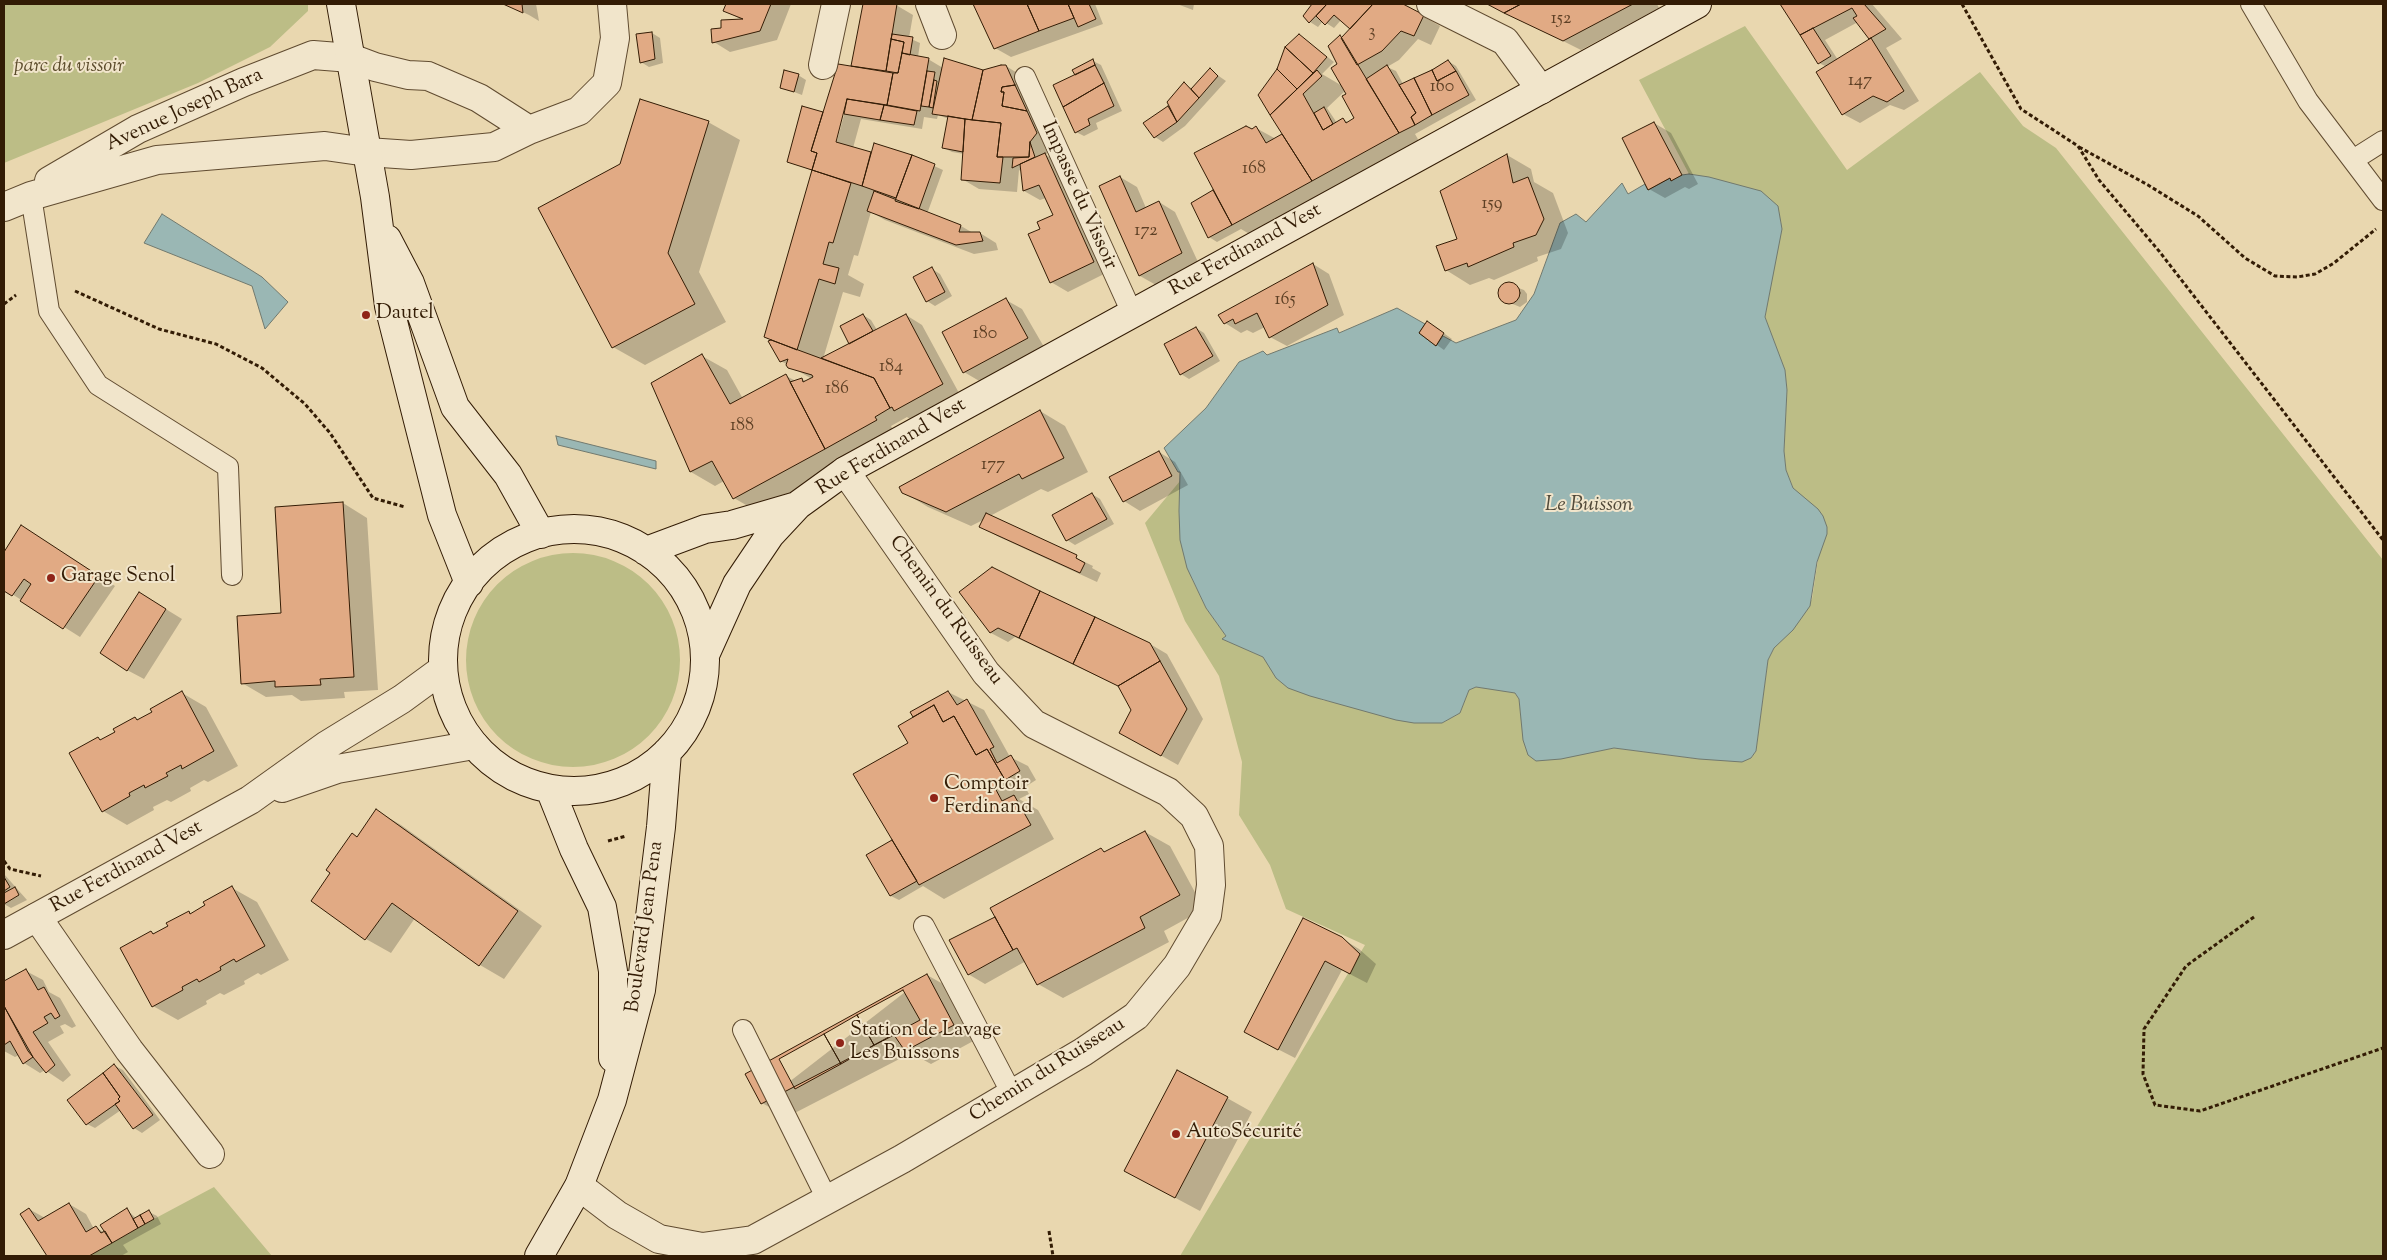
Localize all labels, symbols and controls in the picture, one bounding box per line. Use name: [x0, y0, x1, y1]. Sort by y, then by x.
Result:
house number: 152: [1551, 9, 1571, 31]
house number: 3: [1368, 22, 1376, 44]
park label: parc du vissoir: [14, 56, 124, 80]
street label: Avenue Joseph Bara: [103, 64, 267, 158]
house number: 147: [1848, 71, 1872, 93]
house number: 160: [1430, 77, 1454, 99]
street label: Impasse du Vissoir: [1035, 118, 1121, 274]
house number: 168: [1242, 159, 1266, 181]
house number: 159: [1481, 194, 1503, 216]
street label: Rue Ferdinand Vest: [1166, 199, 1326, 303]
house number: 172: [1134, 221, 1158, 243]
house number: 165: [1274, 290, 1296, 312]
place label: Dautel: [376, 303, 434, 327]
marker: Dautel: [360, 309, 372, 321]
house number: 180: [973, 324, 997, 346]
house number: 184: [879, 357, 903, 379]
house number: 186: [825, 379, 849, 401]
street label: Rue Ferdinand Vest: [813, 394, 971, 502]
house number: 188: [730, 416, 754, 438]
house number: 177: [981, 455, 1005, 477]
water label: Le Buisson: [1545, 493, 1633, 519]
street label: Chemin du Ruisseau: [883, 532, 1007, 690]
place label: Garage Senol: [61, 566, 175, 590]
marker: Garage Senol: [45, 572, 57, 584]
place label: Comptoir Ferdinand: [944, 774, 1033, 821]
marker: Comptoir Ferdinand: [928, 792, 940, 804]
street label: Rue Ferdinand Vest: [47, 816, 207, 920]
street label: Boulevard Jean Pena: [622, 840, 670, 1014]
street label: Chemin du Ruisseau: [966, 1013, 1130, 1129]
place label: Station de Lavage Les Buissons: [850, 1020, 1001, 1067]
marker: Station de Lavage Les Buissons: [834, 1037, 846, 1049]
place label: AutoSécurité: [1186, 1122, 1302, 1146]
marker: AutoSécurité: [1170, 1128, 1182, 1140]

